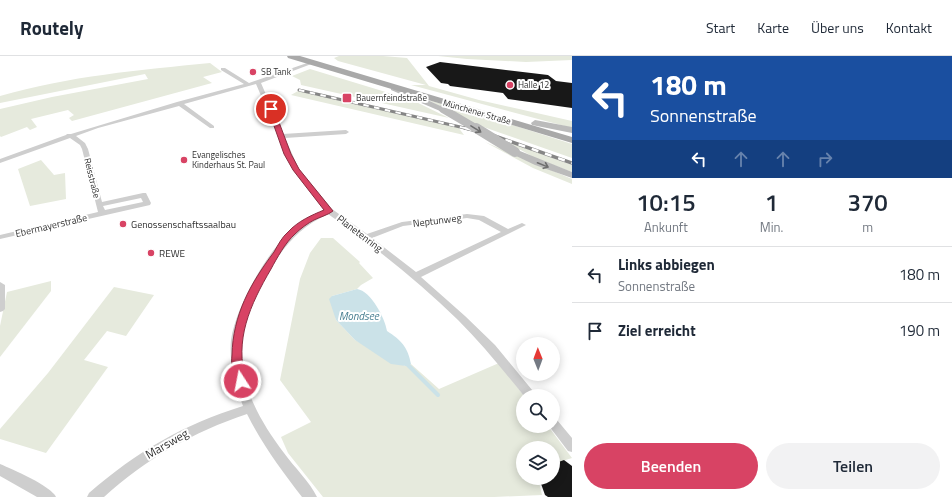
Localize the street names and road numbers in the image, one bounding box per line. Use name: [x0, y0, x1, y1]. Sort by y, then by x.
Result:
street label: Münchener Straße: [442, 96, 513, 128]
street label: Reisstraße: [81, 156, 104, 200]
street label: Ebermayerstraße: [14, 210, 89, 241]
street label: Neptunweg: [412, 210, 462, 231]
street label: Planetenring: [334, 211, 386, 256]
street label: Marsweg: [142, 424, 192, 464]

